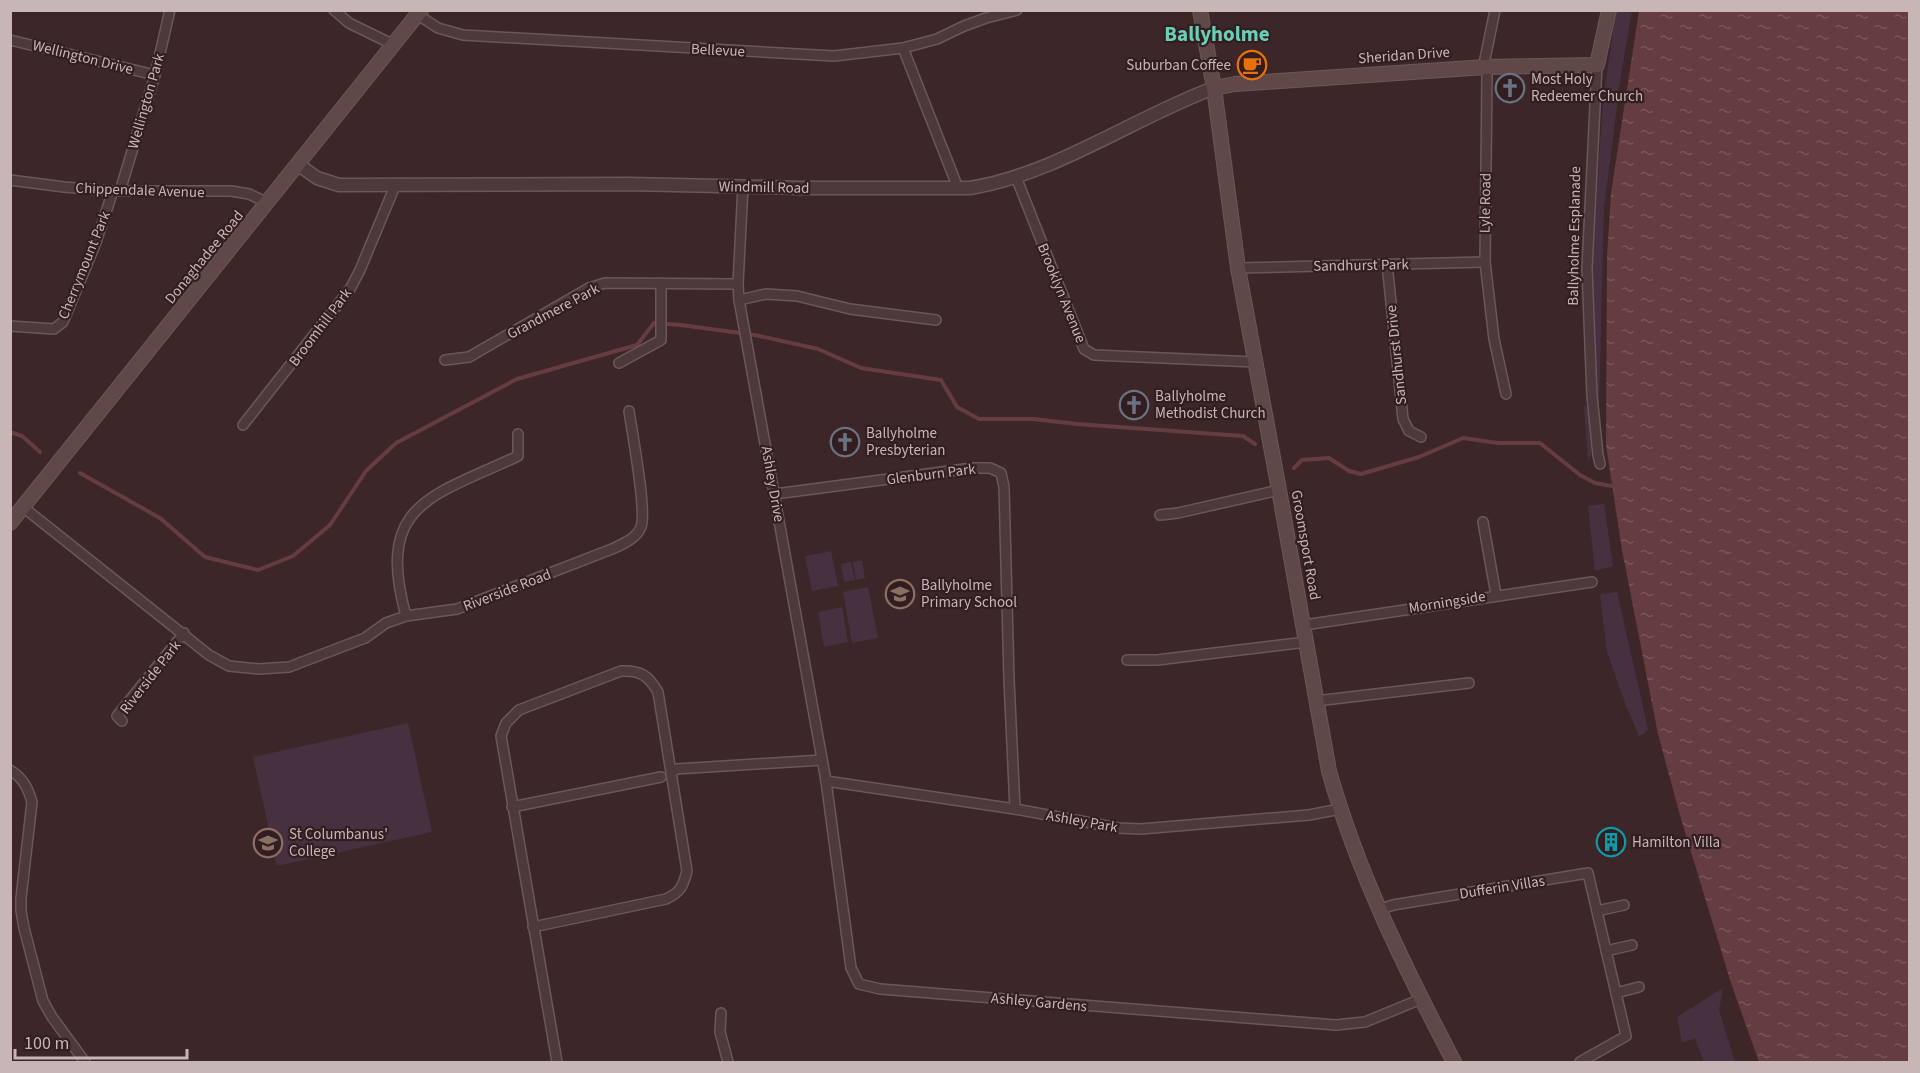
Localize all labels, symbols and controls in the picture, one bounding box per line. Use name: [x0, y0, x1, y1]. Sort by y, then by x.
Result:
district label: Ballyholme: [1164, 19, 1270, 49]
street label: Wellington Drive: [30, 35, 135, 80]
street label: Bellevue: [690, 39, 746, 62]
street label: Sheridan Drive: [1357, 42, 1451, 69]
cafe icon: Suburban Coffee: [1236, 49, 1268, 81]
street label: Wellington Park: [123, 50, 170, 151]
place label: Suburban Coffee: [1126, 55, 1231, 76]
place label: Most Holy Redeemer Church: [1531, 69, 1643, 107]
church icon: Most Holy Redeemer Church: [1494, 72, 1526, 104]
street label: Ballyholme Esplanade: [1563, 166, 1586, 306]
street label: Lyle Road: [1474, 173, 1497, 233]
street label: Windmill Road: [718, 176, 810, 199]
street label: Chippendale Avenue: [75, 178, 205, 203]
street label: Donaghadee Road: [160, 206, 249, 309]
street label: Cherrymount Park: [53, 207, 116, 322]
street label: Brooklyn Avenue: [1032, 240, 1091, 346]
street label: Sandhurst Park: [1313, 254, 1410, 277]
street label: Grandmere Park: [503, 278, 604, 345]
street label: Broomhill Park: [284, 283, 357, 371]
street label: Sandhurst Drive: [1381, 304, 1412, 406]
place label: Ballyholme Methodist Church: [1155, 386, 1266, 424]
church icon: Ballyholme Methodist Church: [1118, 389, 1150, 421]
place label: Ballyholme Presbyterian: [866, 423, 945, 461]
church icon: Ballyholme Presbyterian: [829, 426, 861, 458]
street label: Ashley Drive: [755, 444, 790, 524]
street label: Glenburn Park: [885, 459, 977, 490]
street label: Groomsport Road: [1286, 488, 1326, 602]
street label: Riverside Road: [460, 564, 554, 617]
place label: Ballyholme Primary School: [921, 575, 1017, 613]
school or university icon: Ballyholme Primary School: [884, 578, 916, 610]
street label: Morningside: [1407, 586, 1487, 619]
street label: Riverside Park: [115, 636, 186, 719]
street label: Ashley Park: [1044, 805, 1120, 838]
place label: St Columbanus' College: [289, 824, 388, 862]
building icon: Hamilton Villa: [1595, 826, 1627, 858]
school or university icon: St Columbanus' College: [252, 827, 284, 859]
place label: Hamilton Villa: [1632, 832, 1720, 853]
street label: Dufferin Villas: [1458, 870, 1546, 905]
street label: Ashley Gardens: [990, 988, 1088, 1017]
scale bar: [15, 1022, 188, 1060]
text: 100 m: [24, 1031, 69, 1056]

